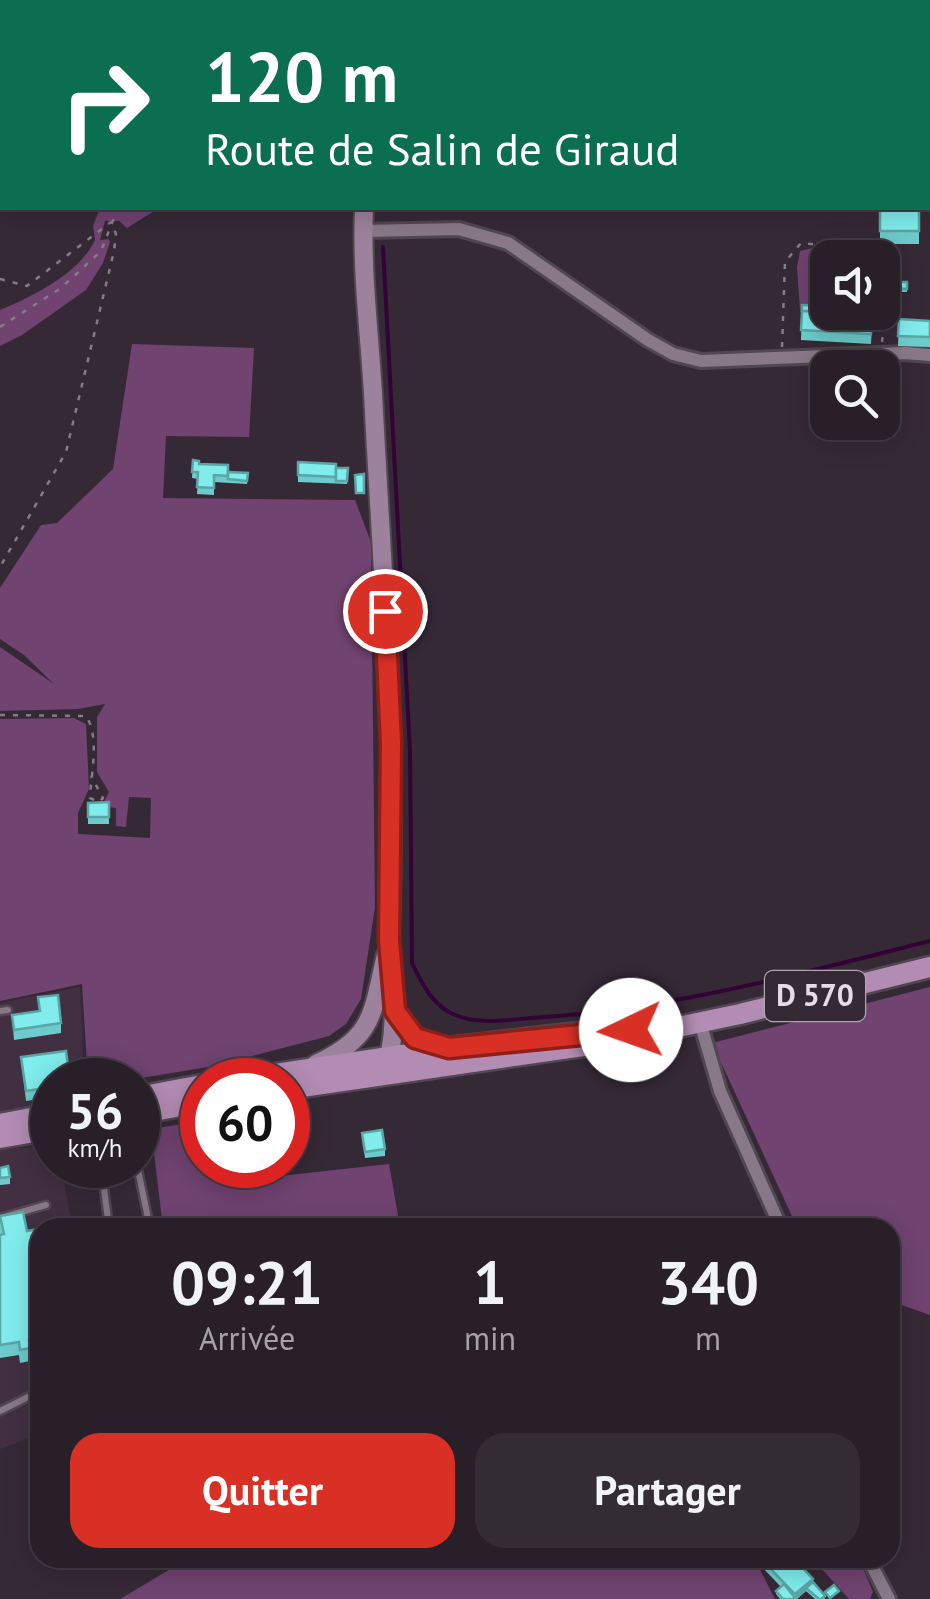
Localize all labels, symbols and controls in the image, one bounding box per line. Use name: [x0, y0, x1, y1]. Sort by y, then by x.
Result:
text: 120 m: [205, 31, 398, 121]
icon: right: [40, 40, 170, 170]
text: Route de Salin de Giraud: [205, 119, 680, 177]
map controls: [810, 240, 900, 440]
button: sound: [810, 240, 900, 330]
button: search: [810, 350, 900, 440]
pin: [343, 569, 428, 654]
icon: arrive: [358, 584, 413, 639]
road number: D 570: [765, 971, 865, 1021]
position arrow: [579, 978, 683, 1082]
speed limit sign: 60: [180, 1058, 310, 1188]
text: 56: [67, 1078, 123, 1143]
text: km/h: [68, 1132, 122, 1164]
text: 09:21: [171, 1243, 323, 1321]
text: 1: [473, 1243, 507, 1321]
text: 340: [657, 1243, 759, 1321]
text: Arrivée: [199, 1317, 295, 1359]
text: min: [464, 1317, 516, 1359]
text: m: [695, 1317, 721, 1359]
button: Quitter: [70, 1433, 455, 1548]
button: Partager: [475, 1433, 860, 1548]

